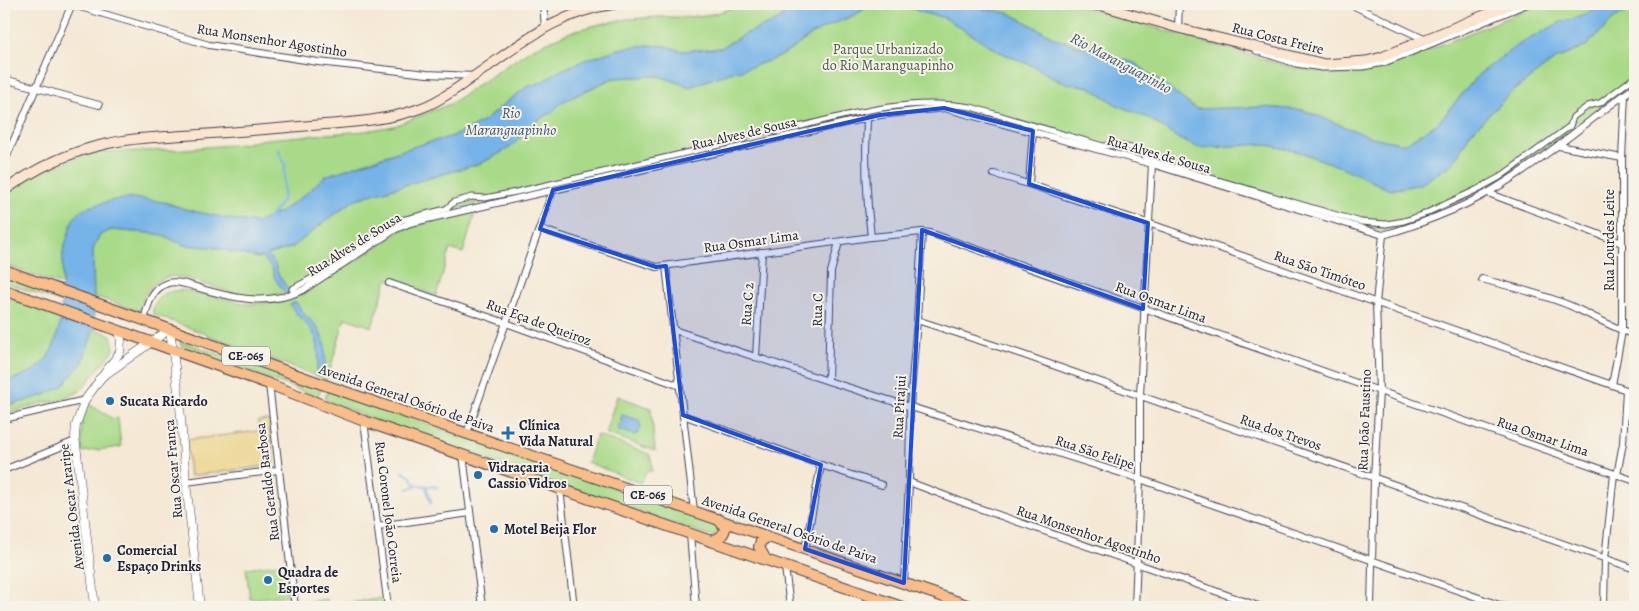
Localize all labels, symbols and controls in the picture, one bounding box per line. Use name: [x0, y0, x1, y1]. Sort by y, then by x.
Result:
street label: Rua Costa Freire: [1230, 18, 1326, 59]
street label: Rua Monsenhor Agostinho: [195, 19, 348, 62]
water label: Rio Maranguapinho: [1067, 28, 1175, 98]
park label: Parque Urbanizado do Rio Maranguapinho: [822, 40, 954, 75]
water label: Rio Maranguapinho: [466, 103, 556, 140]
street label: Rua Alves de Sousa: [690, 112, 799, 155]
street label: Rua Alves de Sousa: [1105, 131, 1214, 179]
street label: Rua Lourdes Leite: [1600, 189, 1619, 291]
street label: Rua Alves de Sousa: [304, 208, 405, 281]
street label: Rua Osmar Lima: [702, 225, 800, 258]
street label: Rua São Timóteo: [1271, 246, 1368, 295]
street label: Rua Osmar Lima: [1113, 277, 1210, 328]
street label: Rua C 2: [737, 281, 759, 326]
street label: Rua C: [808, 293, 827, 327]
street label: Rua Eça de Queiroz: [484, 295, 594, 350]
road number: CE-065: [222, 346, 270, 366]
street label: Avenida General Osório de Paiva: [316, 359, 497, 438]
street label: Rua João Faustino: [1353, 369, 1376, 471]
street label: Rua Pirajui: [888, 375, 911, 439]
place label: Sucata Ricardo: [120, 392, 208, 411]
marker: Sucata Ricardo: [104, 395, 116, 407]
street label: Rua dos Trevos: [1237, 410, 1324, 455]
street label: Rua Osmar Lima: [1494, 412, 1592, 461]
place label: Clínica Vida Natural: [518, 416, 593, 451]
street label: Rua Oscar França: [160, 418, 187, 519]
street label: Rua Geraldo Barbosa: [251, 421, 284, 542]
marker: Clínica Vida Natural: [501, 426, 515, 440]
street label: Rua São Felipe: [1053, 431, 1137, 474]
street label: Rua Coronel João Correia: [370, 440, 407, 585]
street label: Avenida Oscar Araripe: [54, 443, 89, 572]
place label: Vidraçaria Cassio Vidros: [487, 458, 567, 493]
marker: Vidraçaria Cassio Vidros: [472, 469, 484, 481]
road number: CE-065: [624, 486, 672, 504]
street label: Avenida General Osório de Paiva: [699, 490, 880, 569]
street label: Rua Monsenhor Agostinho: [1014, 501, 1164, 568]
place label: Motel Beija Flor: [504, 520, 597, 539]
marker: Motel Beija Flor: [488, 523, 500, 535]
place label: Comercial Espaço Drinks: [117, 541, 201, 576]
marker: Comercial Espaço Drinks: [101, 552, 113, 564]
place label: Quadra de Esportes: [278, 563, 339, 598]
marker: Quadra de Esportes: [262, 574, 274, 586]

